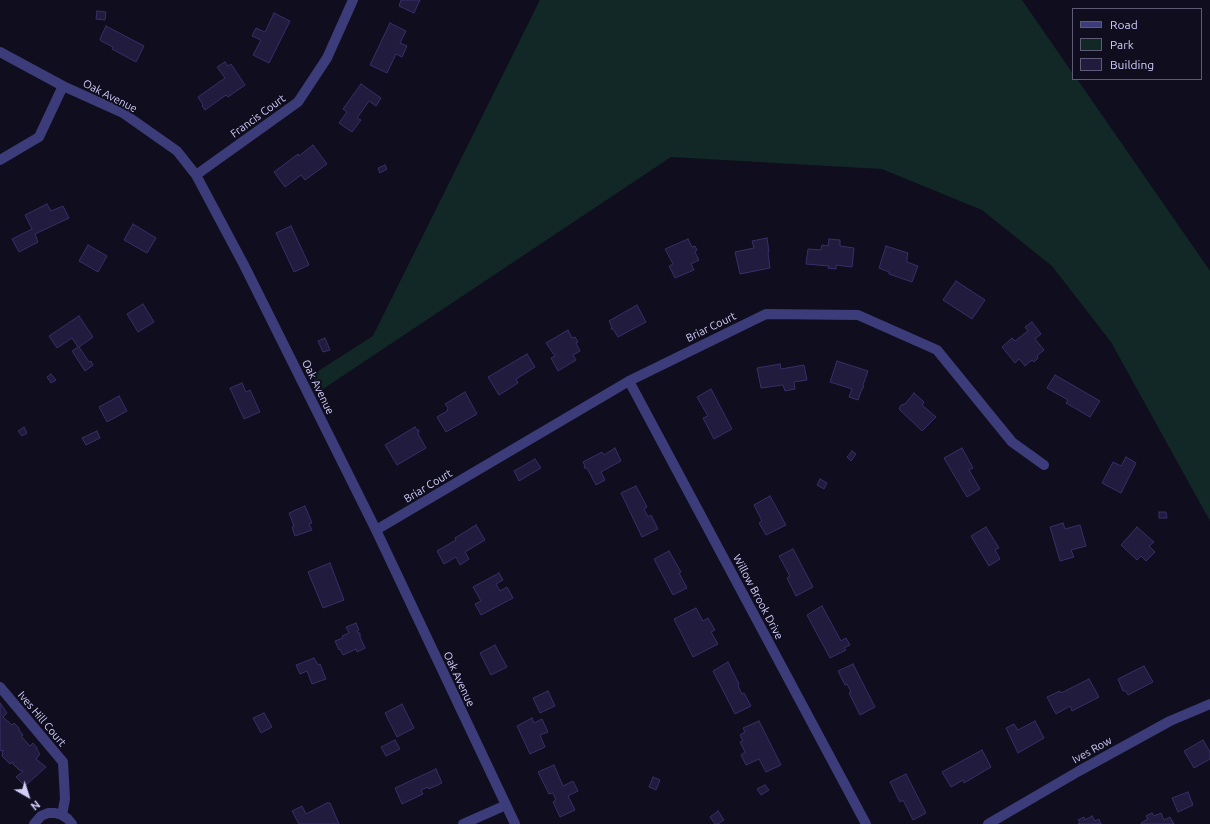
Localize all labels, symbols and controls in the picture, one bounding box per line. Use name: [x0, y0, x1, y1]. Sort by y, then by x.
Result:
legend: [1072, 8, 1202, 80]
text: Road: [1110, 18, 1138, 31]
text: Park: [1110, 38, 1134, 51]
text: Building: [1110, 58, 1154, 71]
street label: Oak Avenue: [81, 77, 139, 115]
street label: Francis Court: [228, 92, 288, 140]
street label: Briar Court: [684, 309, 738, 345]
street label: Oak Avenue: [299, 357, 337, 417]
street label: Briar Court: [401, 466, 455, 506]
street label: Willow Brook Drive: [730, 552, 786, 642]
street label: Oak Avenue: [440, 649, 478, 709]
street label: Ives Hill Court: [15, 689, 69, 749]
street label: Ives Row: [1070, 734, 1114, 766]
north arrow: [8, 776, 48, 816]
text: N: [29, 798, 43, 813]

